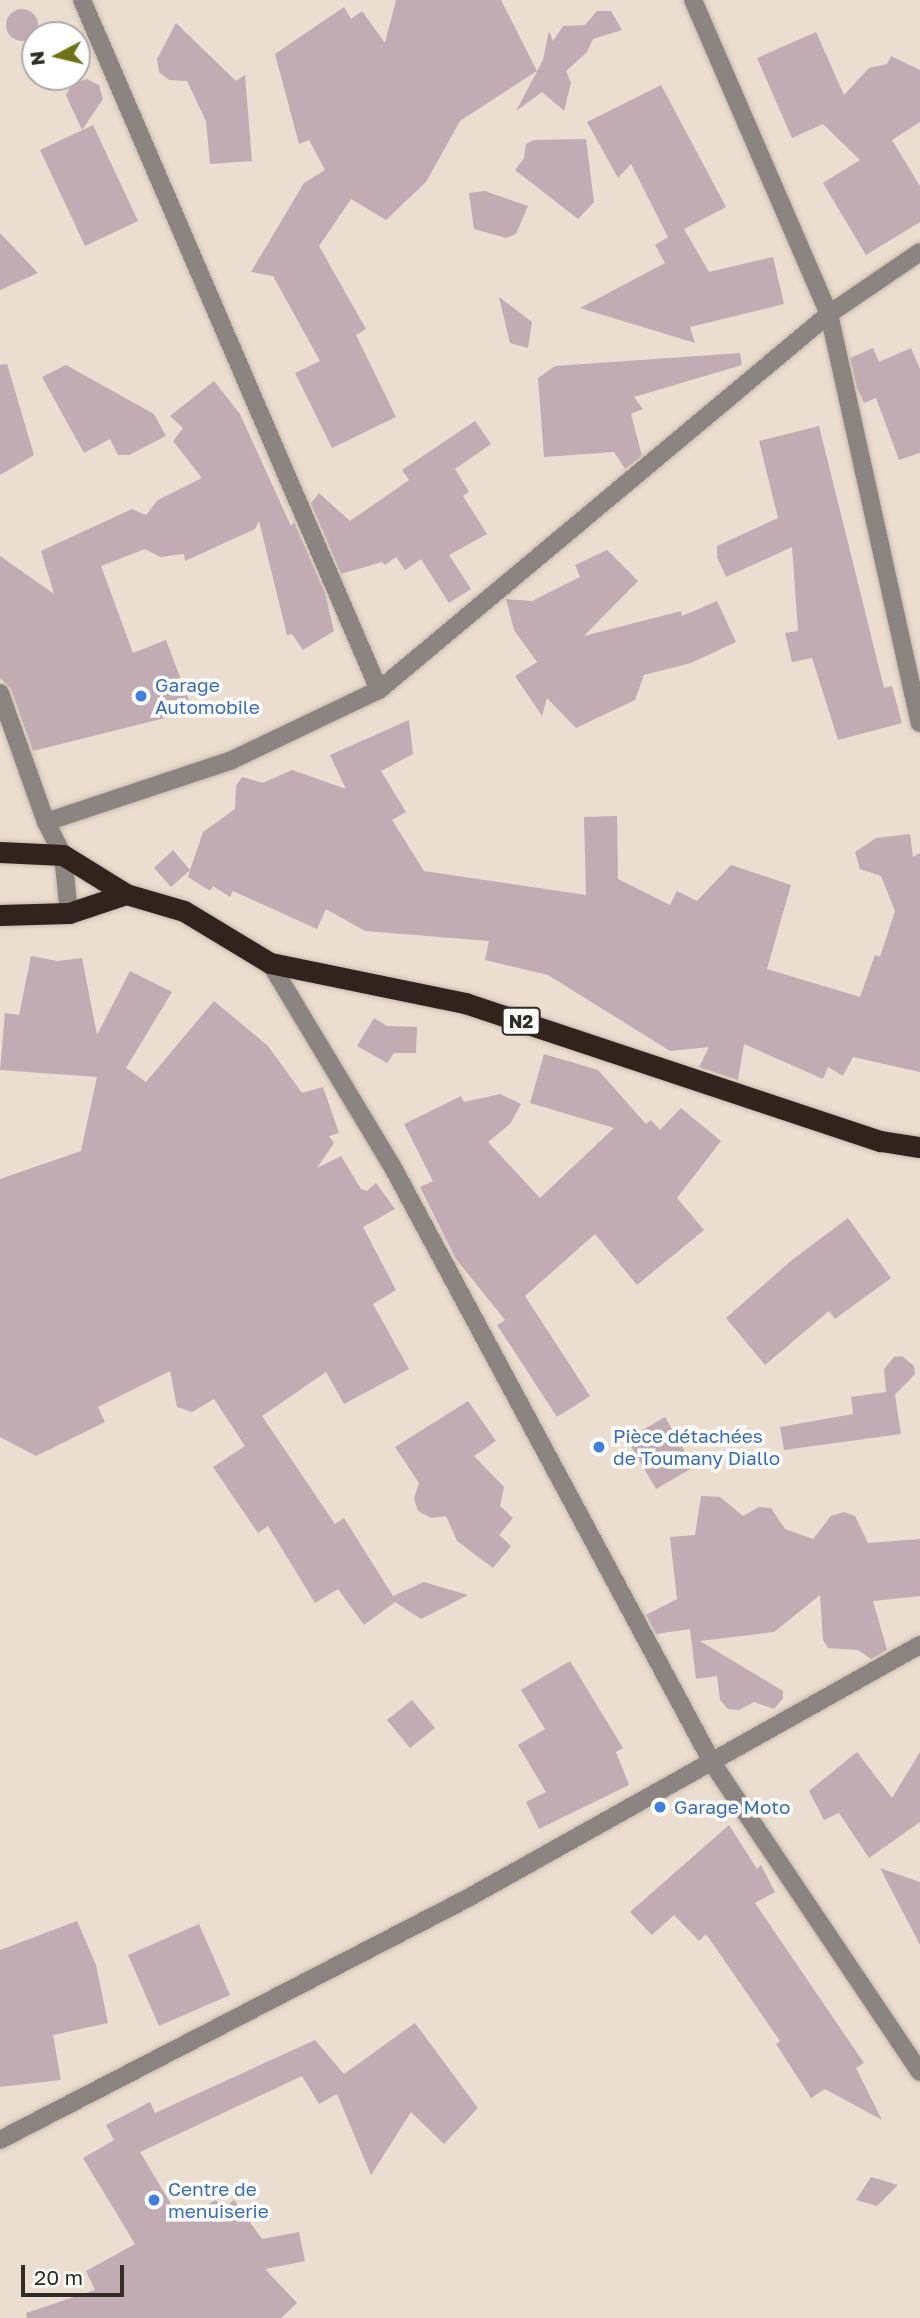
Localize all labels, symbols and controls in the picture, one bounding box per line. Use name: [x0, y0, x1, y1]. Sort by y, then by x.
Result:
north arrow: [21, 21, 91, 91]
text: N: [24, 50, 49, 67]
place label: Garage Automobile: [155, 674, 260, 718]
marker: Garage Automobile: [133, 688, 149, 704]
road number: N2: [500, 1006, 542, 1036]
place label: Pièce détachées de Toumany Diallo: [613, 1425, 780, 1469]
marker: Pièce détachées de Toumany Diallo: [591, 1439, 607, 1455]
place label: Garage Moto: [674, 1796, 790, 1818]
marker: Garage Moto: [652, 1799, 668, 1815]
place label: Centre de menuiserie: [168, 2178, 269, 2222]
marker: Centre de menuiserie: [146, 2192, 162, 2208]
scale bar: [24, 2252, 128, 2296]
text: 20 m: [34, 2264, 83, 2290]

